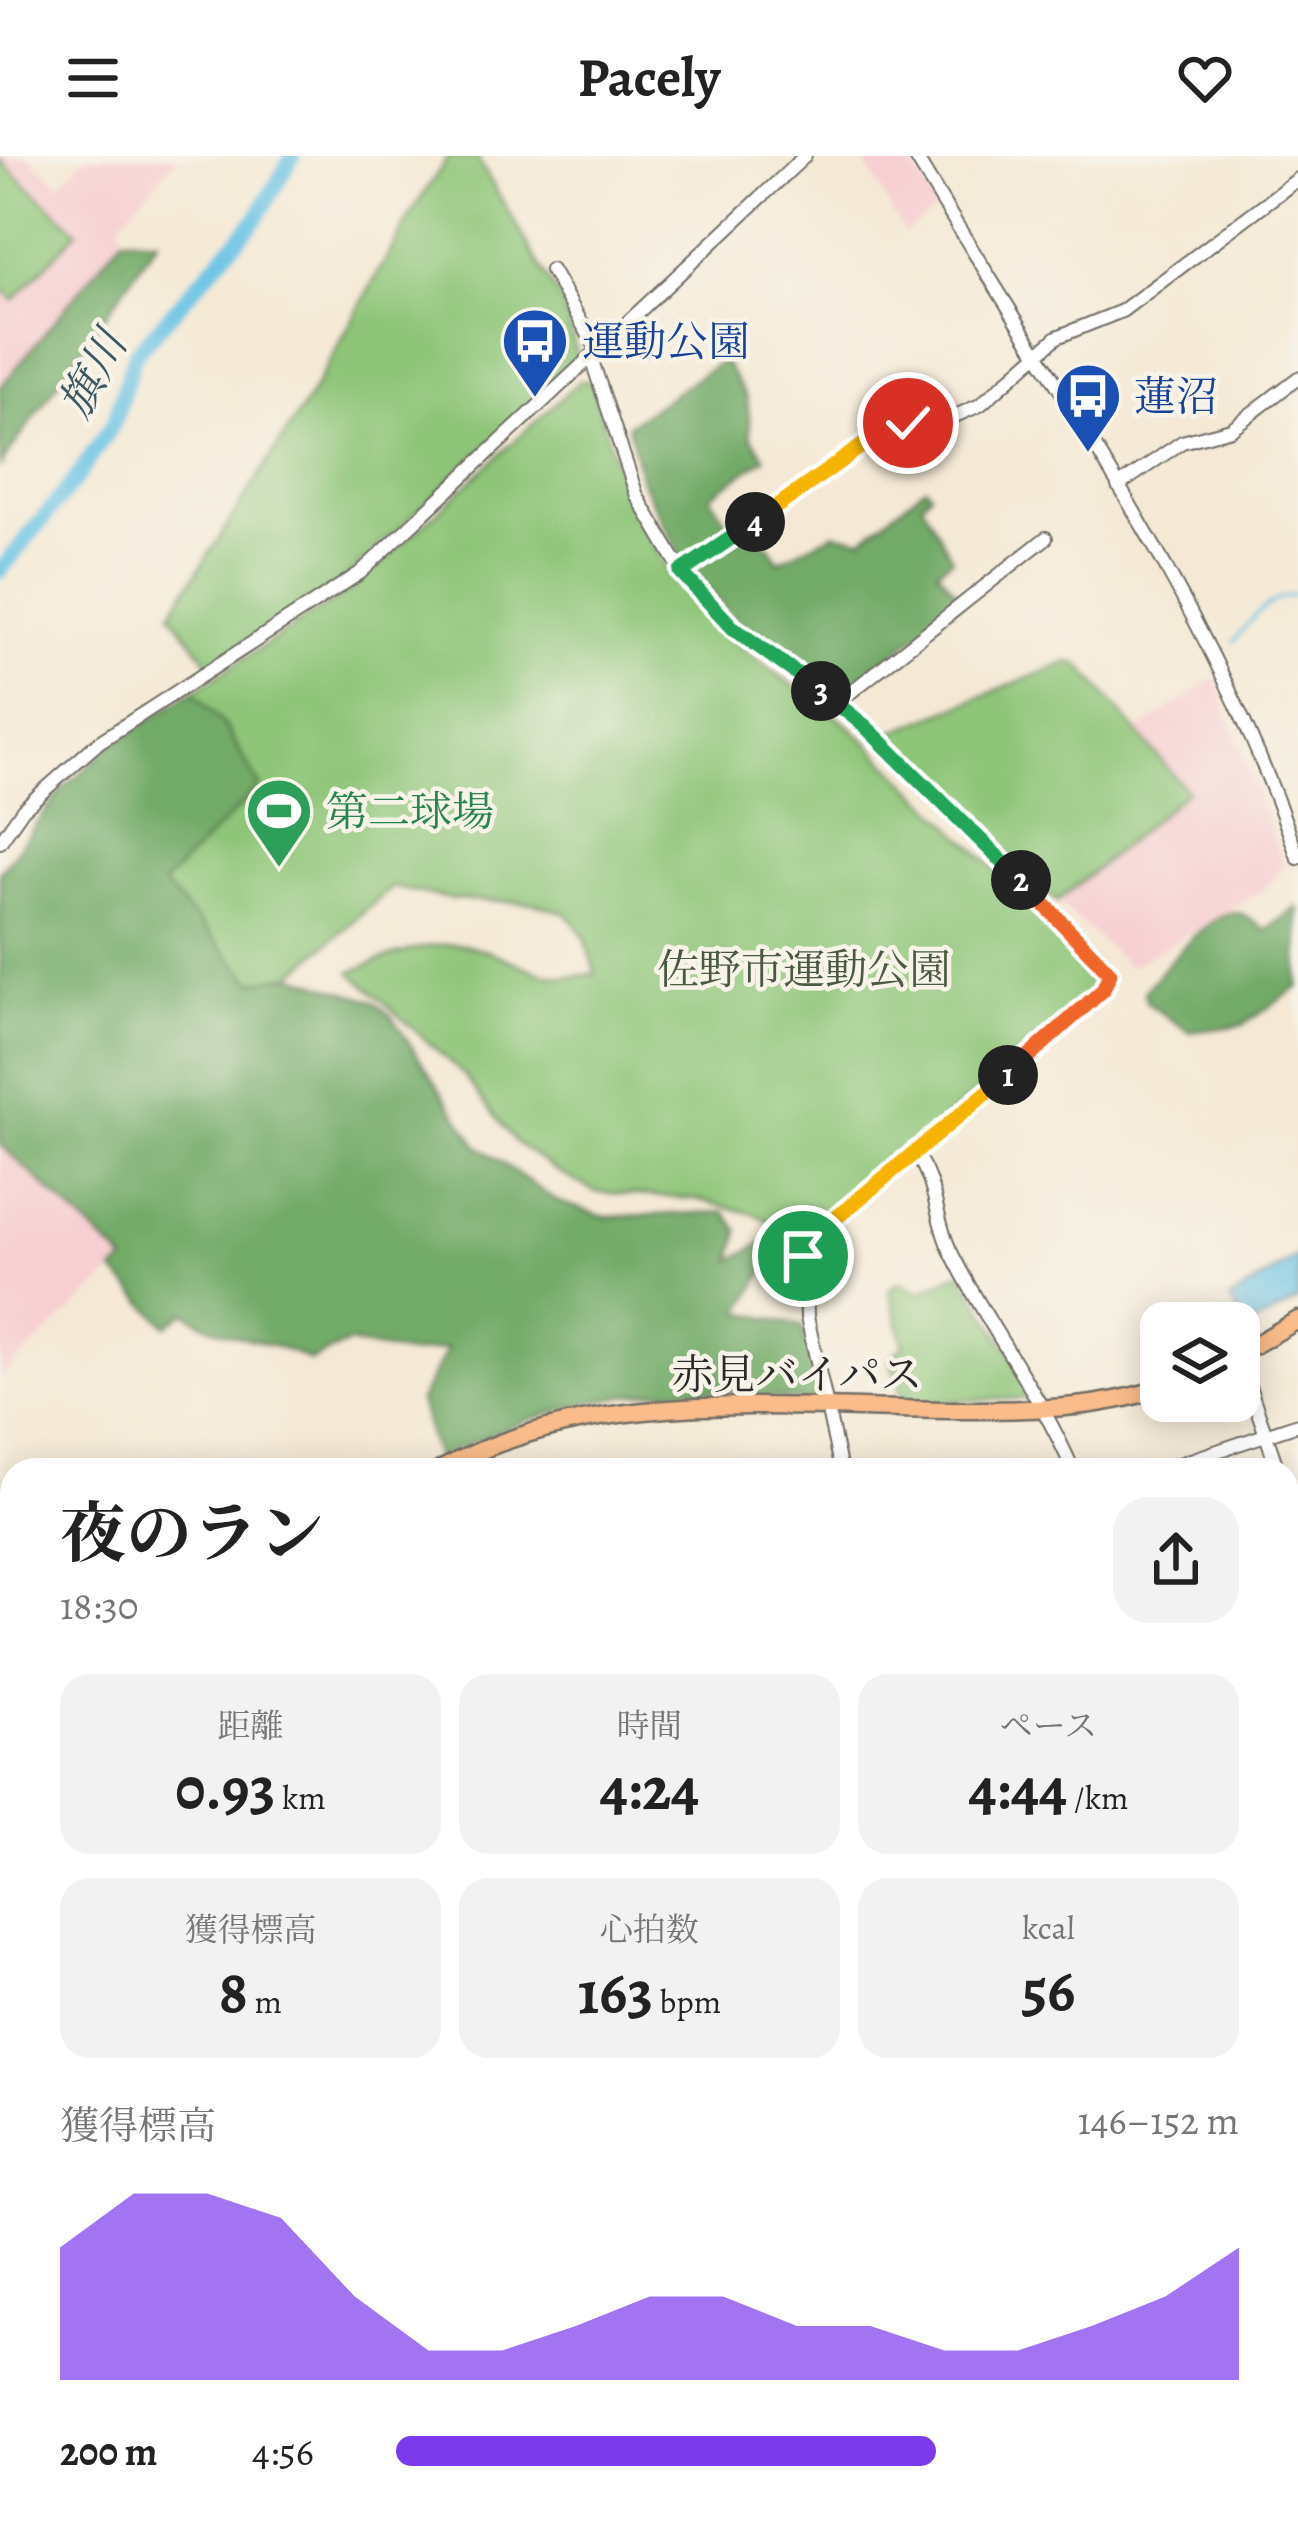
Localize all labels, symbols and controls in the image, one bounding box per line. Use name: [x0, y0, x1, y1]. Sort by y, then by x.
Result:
text: Pacely: [578, 41, 720, 115]
icon: menu: [60, 45, 126, 111]
icon: heart: [1172, 45, 1238, 111]
bus stop icon: 運動公園: [500, 306, 570, 400]
place label: 運動公園: [582, 313, 750, 370]
water label: 旗川: [44, 316, 144, 429]
bus stop icon: 蓮沼: [1053, 361, 1123, 455]
place label: 蓮沼: [1134, 368, 1218, 425]
pin: [857, 372, 959, 474]
icon: check: [875, 390, 941, 456]
pin: 4: [725, 492, 785, 552]
text: 4: [747, 499, 763, 544]
pin: 3: [791, 661, 851, 721]
text: 3: [814, 668, 828, 713]
sports icon: 第二球場: [244, 776, 314, 870]
place label: 第二球場: [326, 783, 494, 840]
pin: 2: [991, 850, 1051, 910]
text: 2: [1013, 857, 1029, 902]
park label: 佐野市運動公園: [657, 941, 951, 998]
pin: 1: [978, 1045, 1038, 1105]
text: 1: [1002, 1052, 1014, 1097]
pin: [752, 1205, 854, 1307]
icon: arrive: [770, 1223, 836, 1289]
map controls: [1140, 1302, 1260, 1422]
button: layers: [1140, 1302, 1260, 1422]
street label: 赤見バイパス: [671, 1346, 923, 1403]
text: 夜のラン: [60, 1489, 324, 1579]
button: share: [1113, 1497, 1239, 1623]
text: 18:30: [60, 1579, 139, 1632]
text: 距離: [218, 1703, 284, 1748]
text: 時間: [617, 1703, 683, 1748]
text: ペース: [1000, 1703, 1097, 1748]
text: 0.93: [175, 1748, 275, 1830]
text: 4:24: [600, 1748, 699, 1830]
text: 4:44: [968, 1748, 1067, 1830]
text: km: [275, 1775, 326, 1820]
text: /km: [1067, 1775, 1129, 1820]
text: kcal: [1022, 1905, 1075, 1950]
text: 獲得標高: [185, 1907, 317, 1952]
text: 心拍数: [600, 1907, 699, 1952]
text: 56: [1022, 1950, 1075, 2032]
text: 8: [219, 1952, 248, 2034]
text: 163: [578, 1952, 653, 2034]
text: m: [248, 1979, 282, 2024]
text: bpm: [653, 1979, 721, 2024]
text: 146–152 m: [1077, 2094, 1239, 2147]
text: 獲得標高: [60, 2099, 216, 2152]
text: 200 m: [60, 2425, 158, 2478]
text: 4:56: [252, 2425, 314, 2478]

